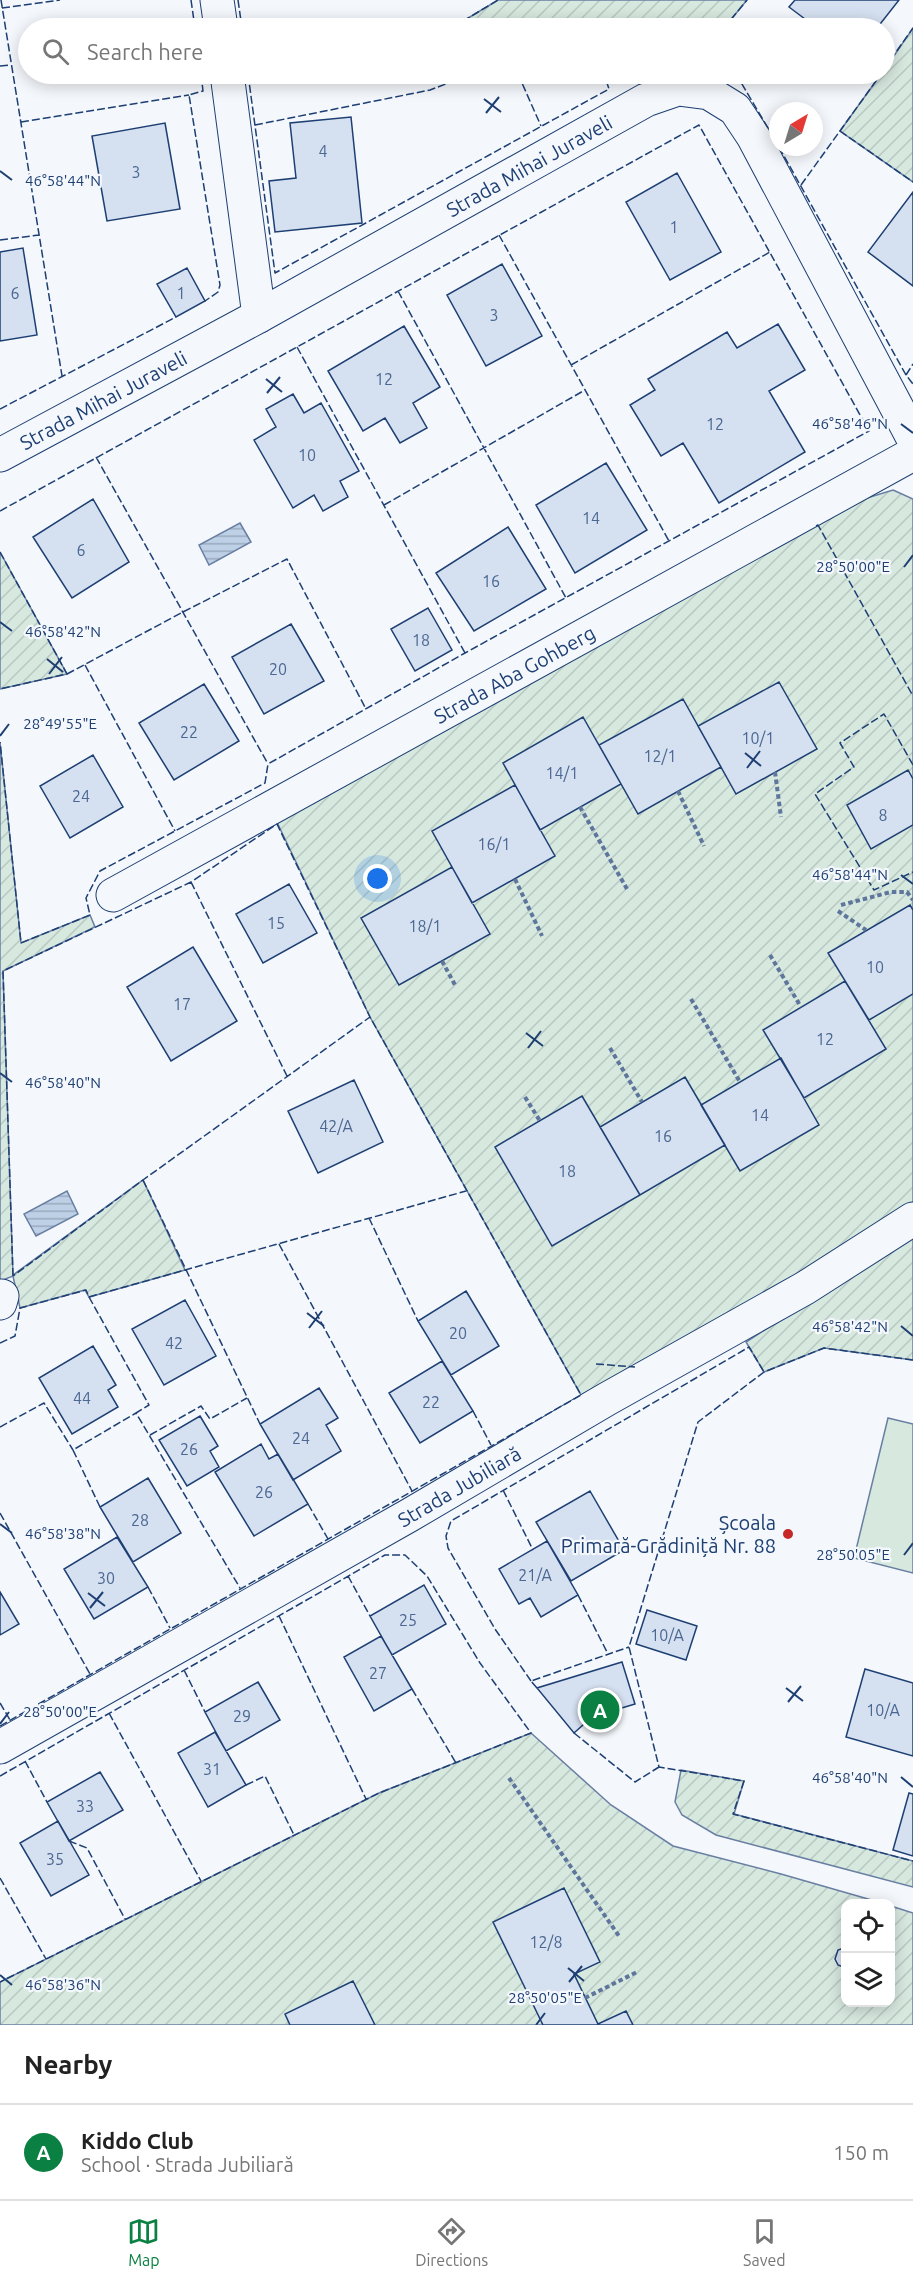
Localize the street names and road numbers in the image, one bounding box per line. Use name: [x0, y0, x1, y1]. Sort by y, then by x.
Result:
street label: Strada Mihai Juraveli: [442, 110, 616, 221]
street label: Strada Mihai Juraveli: [16, 346, 191, 454]
street label: Strada Aba Gohberg: [429, 620, 599, 728]
street label: Strada Jubiliară: [393, 1441, 525, 1531]

